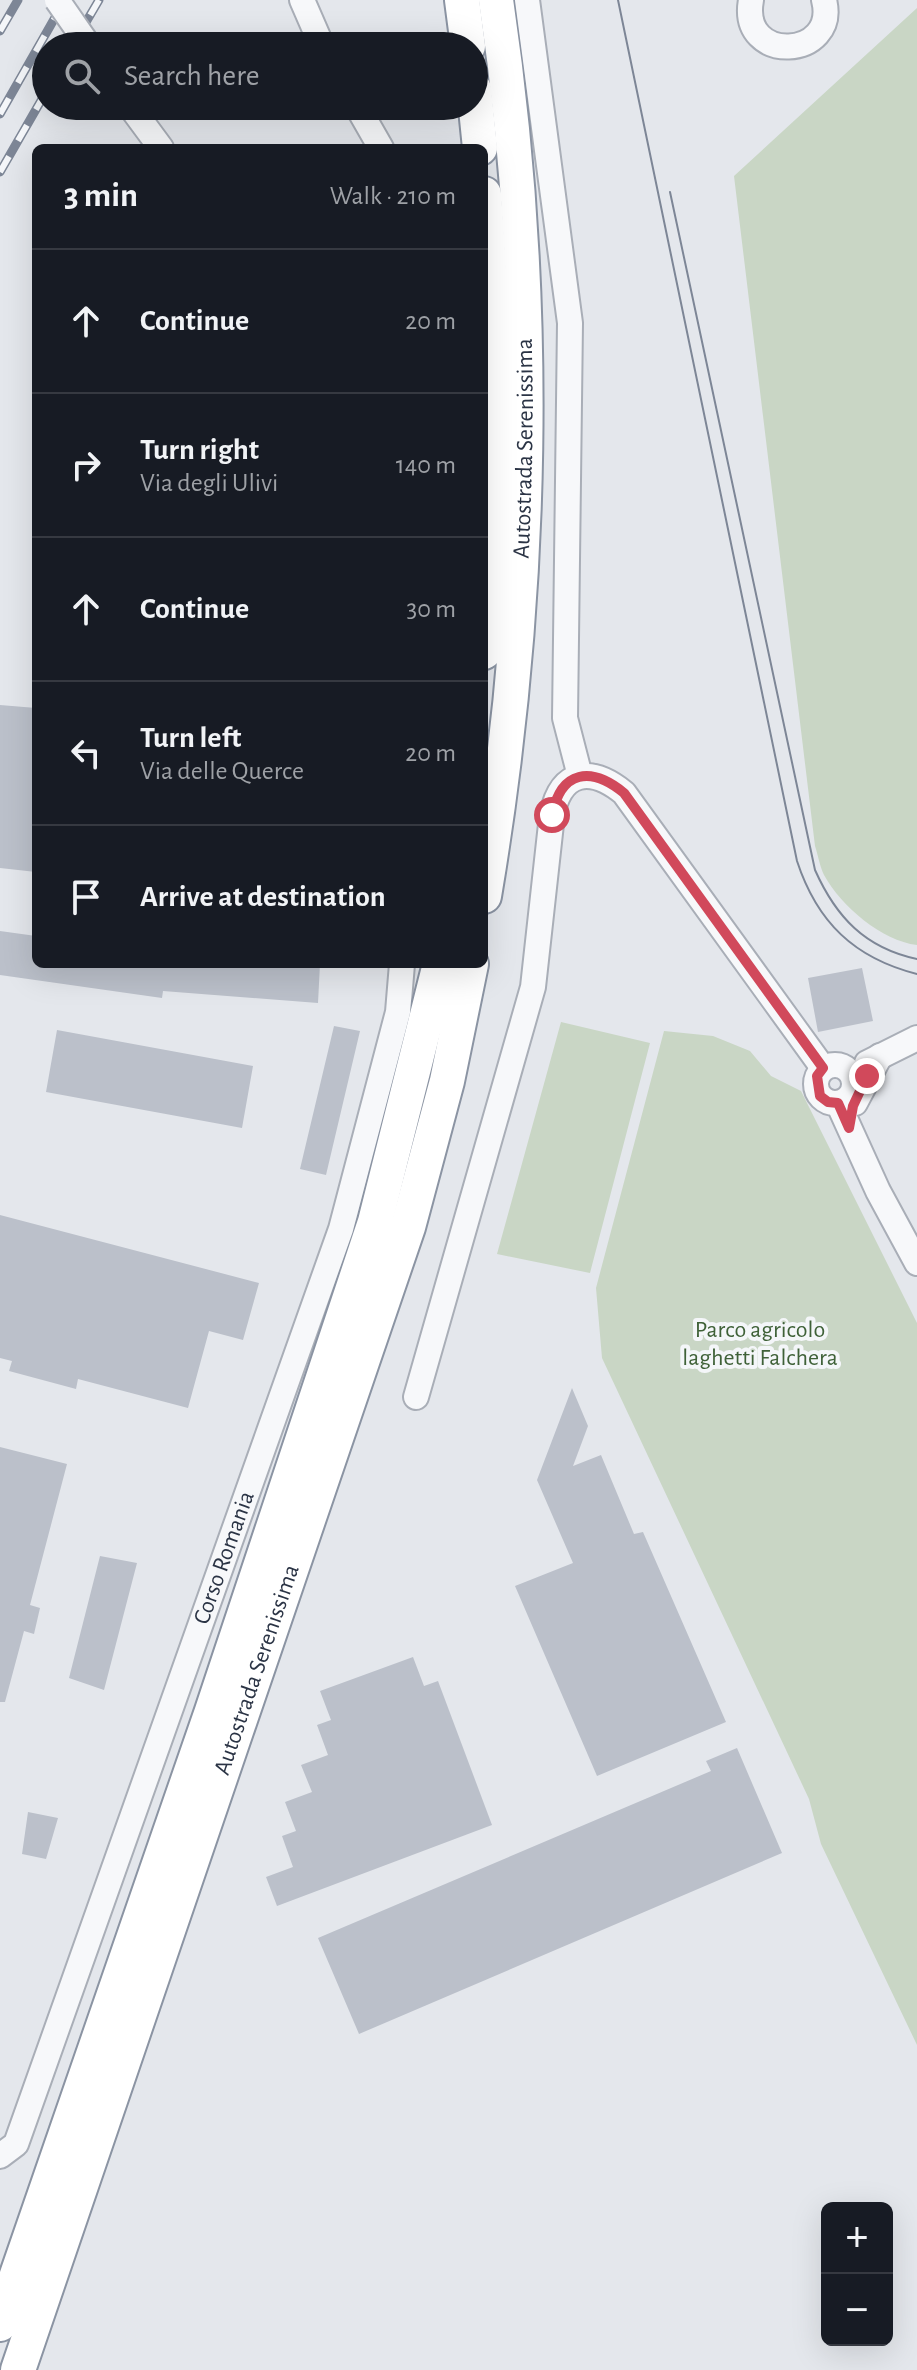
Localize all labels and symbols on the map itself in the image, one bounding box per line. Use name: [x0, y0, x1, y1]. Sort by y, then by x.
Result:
street label: Autostrada Serenissima: [510, 338, 538, 559]
route start: [534, 797, 570, 833]
route end: [849, 1058, 885, 1094]
park label: Parco agricolo laghetti Falchera: [682, 1318, 838, 1370]
street label: Corso Romania: [190, 1488, 259, 1628]
street label: Autostrada Serenissima: [210, 1562, 304, 1778]

